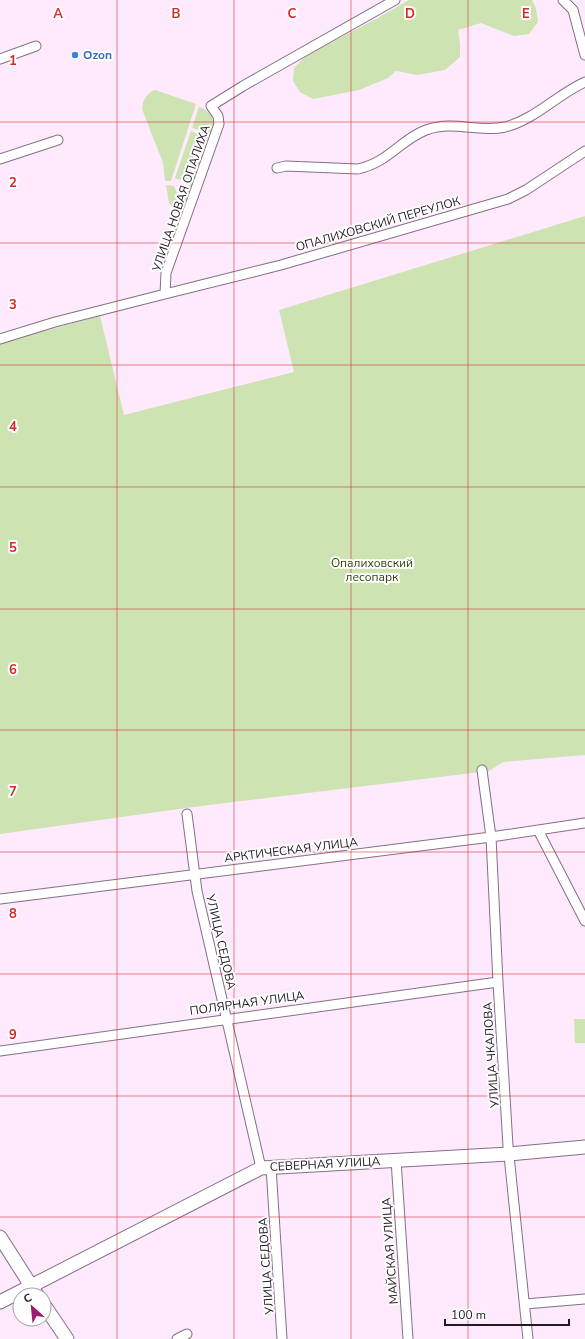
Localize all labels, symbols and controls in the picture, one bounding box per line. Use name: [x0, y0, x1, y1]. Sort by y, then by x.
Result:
text: A: [53, 5, 63, 23]
text: B: [172, 5, 181, 23]
text: C: [288, 5, 297, 23]
text: D: [405, 5, 415, 23]
text: E: [522, 5, 530, 23]
place label: Ozon: [83, 47, 112, 63]
marker: Ozon: [70, 50, 80, 60]
text: 1: [9, 52, 17, 70]
street label: УЛИЦА НОВАЯ ОПАЛИХА: [148, 122, 214, 274]
text: 2: [9, 174, 17, 192]
street label: ОПАЛИХОВСКИЙ ПЕРЕУЛОК: [294, 193, 462, 255]
text: 3: [9, 296, 17, 314]
text: 4: [9, 418, 17, 436]
text: 5: [9, 539, 17, 557]
park label: Опалиховский лесопарк: [331, 555, 413, 585]
text: 6: [9, 661, 17, 679]
text: 7: [9, 783, 17, 801]
street label: АРКТИЧЕСКАЯ УЛИЦА: [223, 834, 359, 866]
street label: УЛИЦА СЕДОВА: [202, 892, 240, 991]
text: 8: [9, 905, 17, 923]
street label: ПОЛЯРНАЯ УЛИЦА: [189, 987, 306, 1019]
street label: УЛИЦА ЧКАЛОВА: [479, 1001, 503, 1109]
text: 9: [9, 1026, 17, 1044]
street label: СЕВЕРНАЯ УЛИЦА: [269, 1153, 381, 1175]
street label: МАЙСКАЯ УЛИЦА: [378, 1197, 402, 1305]
street label: УЛИЦА СЕДОВА: [255, 1217, 277, 1316]
north arrow: [12, 1287, 52, 1327]
text: С: [21, 1290, 35, 1307]
scale bar: [445, 1301, 569, 1327]
text: 100 m: [451, 1307, 486, 1323]

